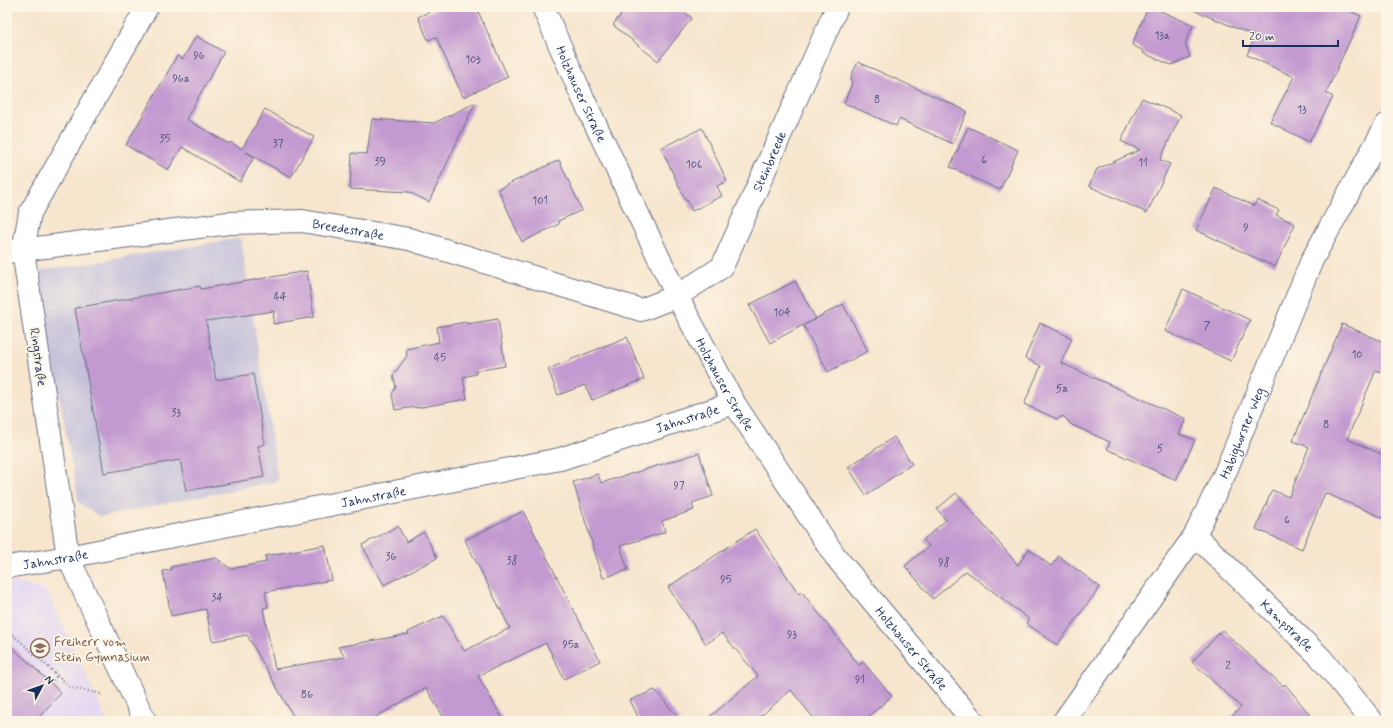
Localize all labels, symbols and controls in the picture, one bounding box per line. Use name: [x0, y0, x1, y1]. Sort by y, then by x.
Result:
scale bar: [1243, 22, 1338, 48]
house number: 13a: [1154, 29, 1170, 43]
text: 20 m: [1249, 29, 1275, 45]
street label: Holzhauser Straße: [551, 43, 610, 145]
house number: 96: [193, 49, 205, 63]
house number: 103: [465, 53, 481, 67]
house number: 96a: [172, 72, 190, 86]
house number: 8: [874, 93, 880, 107]
house number: 13: [1297, 103, 1307, 117]
street label: Steinbreede: [749, 129, 791, 195]
house number: 35: [160, 132, 171, 146]
house number: 37: [273, 137, 284, 151]
house number: 6: [981, 153, 987, 167]
house number: 39: [374, 155, 386, 169]
house number: 11: [1138, 156, 1148, 170]
house number: 106: [686, 158, 702, 172]
house number: 101: [532, 194, 548, 208]
street label: Breedestraße: [311, 216, 385, 245]
house number: 9: [1243, 221, 1249, 235]
house number: 44: [273, 290, 287, 304]
house number: 104: [773, 306, 791, 320]
house number: 7: [1204, 319, 1211, 333]
street label: Ringstraße: [24, 327, 50, 388]
street label: Holzhauser Straße: [691, 335, 757, 435]
house number: 10: [1351, 348, 1363, 362]
house number: 45: [434, 351, 446, 365]
house number: 5a: [1056, 382, 1068, 396]
street label: Habighorster Weg: [1217, 385, 1270, 482]
street label: Jahnstraße: [654, 401, 722, 438]
house number: 33: [171, 406, 181, 420]
house number: 8: [1323, 418, 1329, 432]
house number: 5: [1157, 442, 1164, 456]
house number: 97: [674, 479, 685, 493]
street label: Jahnstraße: [339, 483, 407, 512]
house number: 6: [1284, 513, 1290, 527]
street label: Jahnstraße: [22, 546, 90, 574]
house number: 36: [385, 550, 397, 564]
house number: 38: [507, 554, 518, 568]
house number: 98: [938, 556, 950, 570]
house number: 95: [720, 573, 732, 587]
house number: 34: [211, 591, 223, 605]
street label: Kampstraße: [1256, 596, 1317, 656]
street label: Holzhauser Straße: [871, 603, 951, 694]
house number: 93: [787, 628, 797, 642]
place label: Freiherr vom Stein Gymnasium: [54, 634, 150, 666]
school or university icon: Freiherr vom Stein Gymnasium: [29, 637, 51, 659]
house number: 95a: [563, 638, 580, 652]
house number: 2: [1225, 659, 1231, 673]
north arrow: [22, 666, 62, 706]
text: N: [41, 673, 56, 687]
house number: 91: [855, 673, 865, 687]
house number: 86: [301, 688, 313, 702]

